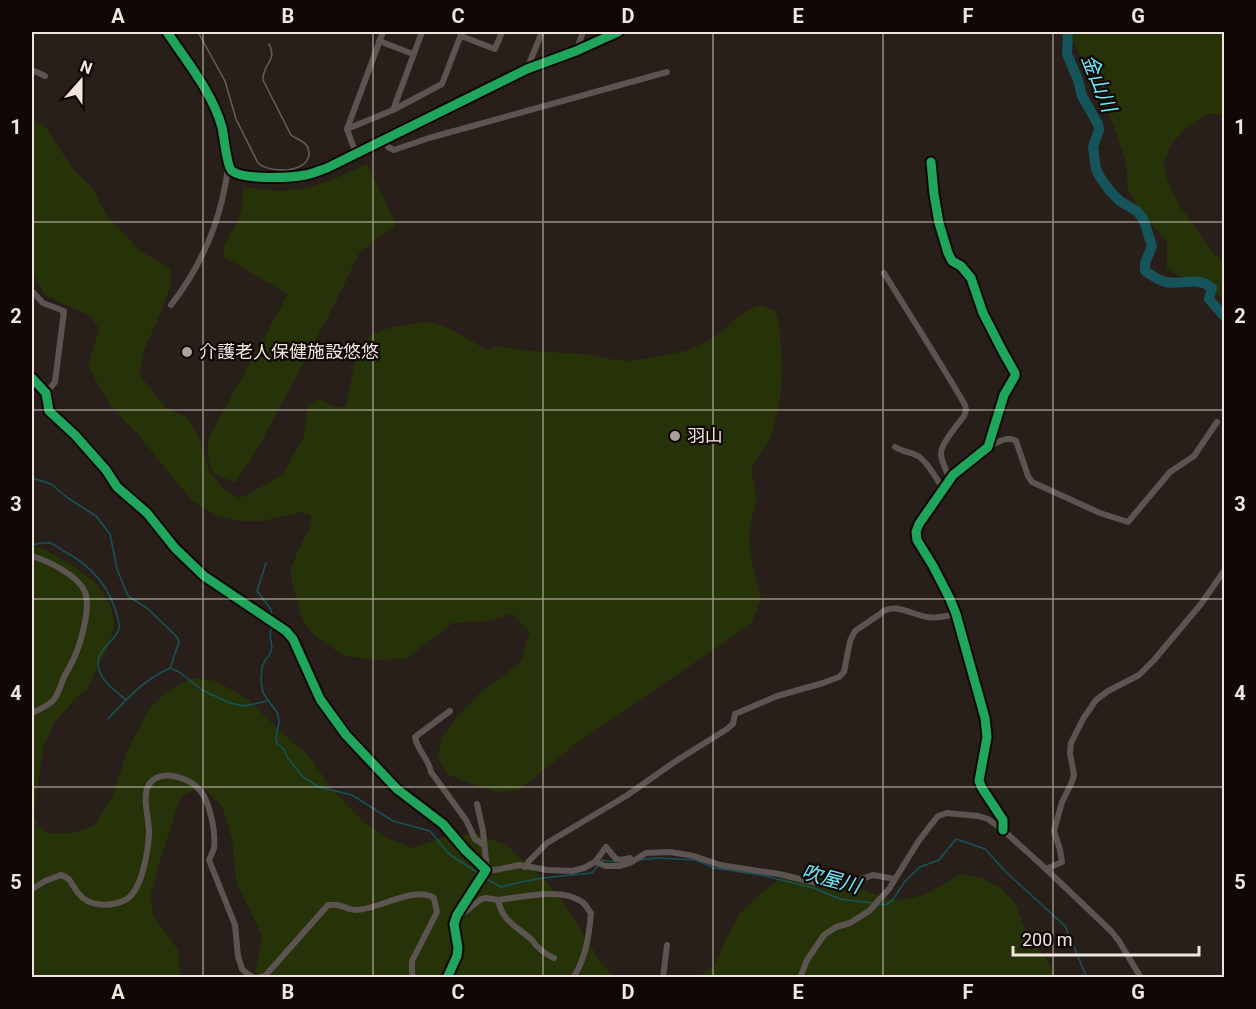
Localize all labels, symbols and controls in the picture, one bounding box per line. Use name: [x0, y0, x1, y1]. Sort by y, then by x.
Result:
text: A: [111, 4, 125, 28]
text: B: [282, 4, 294, 28]
text: C: [451, 4, 465, 28]
text: D: [622, 4, 635, 28]
text: E: [792, 4, 804, 28]
text: F: [963, 4, 974, 28]
text: G: [1131, 4, 1145, 28]
north arrow: [51, 51, 111, 111]
water label: 金山川: [1077, 51, 1122, 117]
text: N: [78, 57, 95, 78]
text: 1: [10, 115, 22, 139]
text: 1: [1234, 115, 1246, 139]
text: 2: [10, 304, 22, 328]
text: 2: [1234, 304, 1246, 328]
place label: 介護老人保健施設悠悠: [199, 341, 379, 362]
marker: 介護老人保健施設悠悠: [180, 345, 194, 359]
place label: 羽山: [687, 425, 723, 446]
marker: 羽山: [668, 429, 682, 443]
text: 3: [10, 492, 22, 516]
text: 3: [1234, 492, 1246, 516]
text: 4: [10, 681, 22, 705]
text: 4: [1234, 681, 1246, 705]
water label: 吹屋川: [799, 860, 865, 899]
text: 5: [10, 870, 22, 894]
text: 5: [1234, 870, 1246, 894]
scale bar: [1013, 919, 1199, 957]
text: 200 m: [1022, 929, 1073, 950]
text: A: [111, 980, 125, 1004]
text: B: [282, 980, 294, 1004]
text: C: [451, 980, 465, 1004]
text: D: [622, 980, 635, 1004]
text: E: [792, 980, 804, 1004]
text: F: [963, 980, 974, 1004]
text: G: [1131, 980, 1145, 1004]

